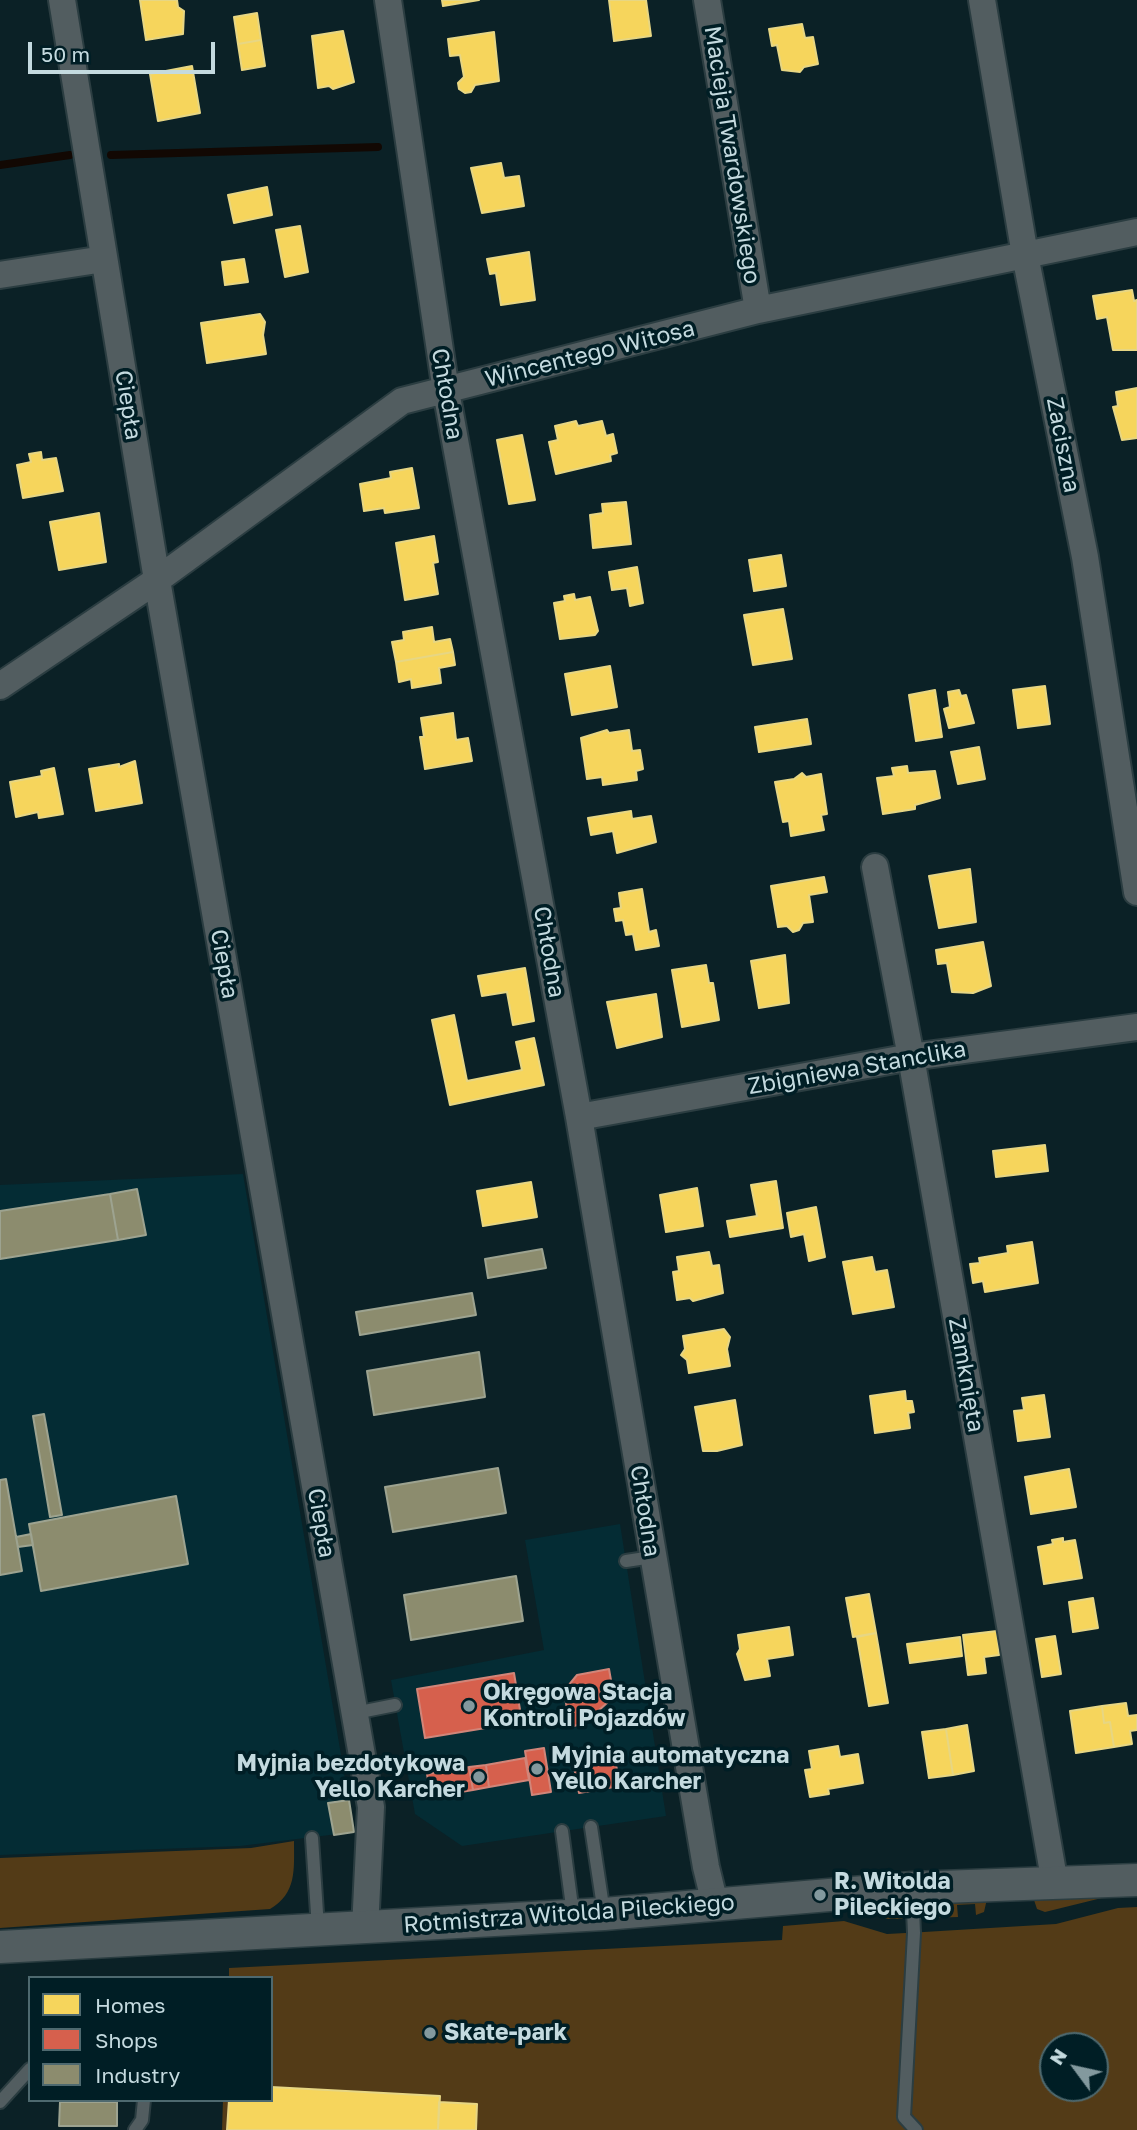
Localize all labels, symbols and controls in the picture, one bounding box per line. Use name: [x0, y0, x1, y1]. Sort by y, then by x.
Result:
street label: Macieja Twardowskiego: [698, 24, 766, 286]
scale bar: [32, 28, 219, 72]
text: 50 m: [41, 41, 90, 67]
street label: Wincentego Witosa: [482, 315, 698, 393]
street label: Chłodna: [425, 346, 469, 442]
street label: Ciepła: [109, 368, 147, 442]
street label: Zaciszna: [1040, 395, 1086, 495]
street label: Chłodna: [527, 904, 571, 1000]
street label: Ciepła: [204, 927, 244, 1001]
street label: Zbigniewa Stanclika: [746, 1035, 968, 1101]
street label: Zamknięta: [942, 1315, 990, 1435]
street label: Chłodna: [624, 1463, 666, 1559]
street label: Ciepła: [301, 1486, 341, 1560]
place label: Okręgowa Stacja Kontroli Pojazdów: [483, 1679, 685, 1733]
marker: Okręgowa Stacja Kontroli Pojazdów: [461, 1698, 477, 1714]
place label: Myjnia automatyczna Yello Karcher: [551, 1742, 789, 1796]
place label: Myjnia bezdotykowa Yello Karcher: [236, 1750, 465, 1804]
marker: Myjnia automatyczna Yello Karcher: [529, 1761, 545, 1777]
marker: Myjnia bezdotykowa Yello Karcher: [471, 1769, 487, 1785]
place label: R. Witolda Pileckiego: [834, 1868, 951, 1922]
marker: R. Witolda Pileckiego: [812, 1887, 828, 1903]
street label: Rotmistrza Witolda Pileckiego: [402, 1889, 736, 1939]
legend: [28, 1976, 273, 2102]
text: Homes: [95, 1992, 165, 2018]
place label: Skate-park: [444, 2019, 567, 2047]
marker: Skate-park: [422, 2025, 438, 2041]
text: Shops: [95, 2027, 158, 2053]
north arrow: [1039, 2032, 1109, 2102]
text: N: [1044, 2044, 1071, 2069]
text: Industry: [95, 2062, 180, 2088]

